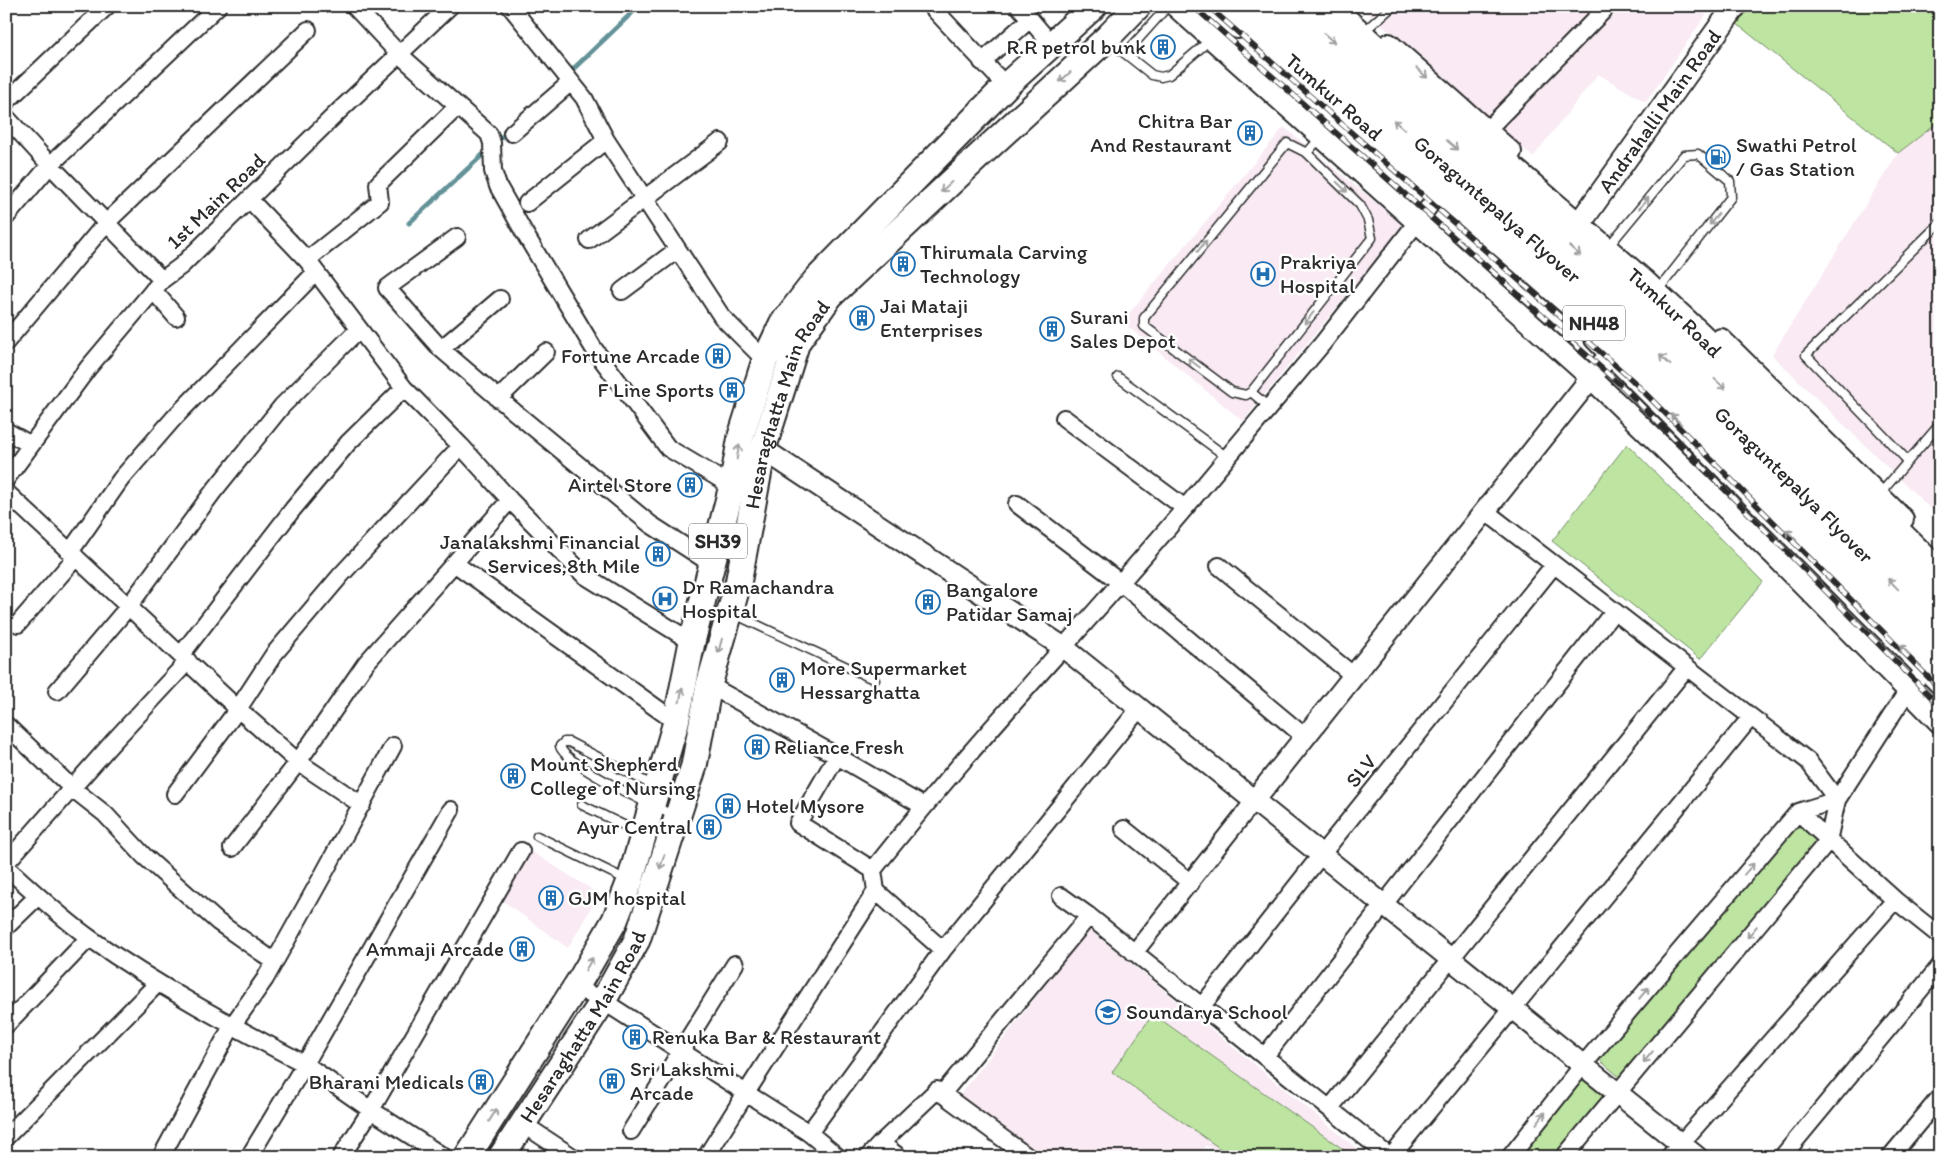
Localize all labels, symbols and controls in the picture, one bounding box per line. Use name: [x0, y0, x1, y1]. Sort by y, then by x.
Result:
street label: Andrahalli Main Road: [1592, 24, 1726, 198]
one-way arrow: [1322, 32, 1335, 43]
place label: R.R petrol bunk: [1006, 34, 1146, 59]
building icon: R.R petrol bunk: [1150, 34, 1176, 60]
street label: Tumkur Road: [1280, 48, 1388, 146]
one-way arrow: [1415, 67, 1428, 79]
one-way arrow: [1059, 71, 1072, 82]
place label: Chitra Bar And Restaurant: [1090, 108, 1233, 157]
building icon: Chitra Bar And Restaurant: [1237, 120, 1263, 146]
one-way arrow: [1393, 120, 1406, 131]
street label: Goraguntepalya Flyover: [1409, 130, 1587, 288]
place label: Swathi Petrol / Gas Station: [1736, 132, 1857, 181]
one-way arrow: [1445, 139, 1458, 150]
fuel station icon: Swathi Petrol / Gas Station: [1705, 144, 1731, 170]
street label: 1st Main Road: [161, 147, 270, 254]
one-way arrow: [939, 181, 952, 193]
one-way arrow: [1335, 181, 1347, 193]
one-way arrow: [1638, 197, 1649, 210]
one-way arrow: [1709, 212, 1719, 226]
place label: Thirumala Carving Technology: [920, 239, 1088, 288]
one-way arrow: [1197, 240, 1208, 253]
one-way arrow: [1568, 245, 1581, 257]
place label: Prakriya Hospital: [1280, 249, 1357, 298]
building icon: Thirumala Carving Technology: [890, 251, 916, 277]
hospital icon: Prakriya Hospital: [1250, 261, 1276, 287]
street label: Tumkur Road: [1622, 262, 1728, 363]
place label: Jai Mataji Enterprises: [880, 293, 983, 342]
street label: Hesaraghatta Main Road: [739, 295, 835, 511]
place label: Surani Sales Depot: [1070, 304, 1176, 353]
building icon: Jai Mataji Enterprises: [849, 305, 875, 331]
road number: NH48: [1563, 306, 1625, 340]
one-way arrow: [1304, 311, 1315, 324]
building icon: Surani Sales Depot: [1039, 316, 1065, 342]
place label: Fortune Arcade: [561, 343, 700, 368]
building icon: Fortune Arcade: [705, 343, 731, 369]
one-way arrow: [1659, 354, 1671, 366]
one-way arrow: [1187, 358, 1201, 368]
place label: F Line Sports: [598, 377, 714, 402]
building icon: F Line Sports: [719, 377, 745, 403]
one-way arrow: [1714, 378, 1727, 390]
street label: Goraguntepalya Flyover: [1709, 401, 1879, 568]
one-way arrow: [1670, 413, 1682, 426]
one-way arrow: [734, 444, 744, 460]
place label: Airtel Store: [568, 472, 672, 497]
building icon: Airtel Store: [677, 472, 703, 498]
road number: SH39: [689, 524, 747, 558]
one-way arrow: [1785, 528, 1797, 541]
place label: Janalakshmi Financial Services,8th Mile: [440, 529, 640, 578]
building icon: Janalakshmi Financial Services,8th Mile: [645, 541, 671, 567]
place label: Dr Ramachandra Hospital: [682, 574, 834, 623]
place label: Bangalore Patidar Samaj: [946, 577, 1073, 626]
one-way arrow: [1887, 578, 1899, 590]
hospital icon: Dr Ramachandra Hospital: [652, 586, 678, 612]
building icon: Bangalore Patidar Samaj: [915, 589, 941, 615]
one-way arrow: [715, 638, 725, 654]
one-way arrow: [1900, 644, 1912, 656]
place label: More Supermarket Hessarghatta: [800, 655, 967, 704]
building icon: More Supermarket Hessarghatta: [769, 667, 795, 693]
one-way arrow: [677, 688, 687, 704]
building icon: Reliance Fresh: [744, 734, 770, 760]
place label: Reliance Fresh: [774, 734, 904, 759]
street label: SLV: [1340, 749, 1382, 792]
place label: Mount Shepherd College of Nursing: [530, 751, 696, 800]
building icon: Mount Shepherd College of Nursing: [500, 763, 526, 789]
building icon: Hotel Mysore: [715, 793, 741, 819]
place label: Hotel Mysore: [746, 793, 865, 818]
place label: Ayur Central: [577, 814, 692, 839]
building icon: Ayur Central: [696, 814, 722, 840]
one-way arrow: [657, 854, 667, 870]
one-way arrow: [1744, 863, 1755, 876]
building icon: GJM hospital: [538, 885, 564, 911]
place label: GJM hospital: [568, 885, 686, 910]
one-way arrow: [1747, 926, 1758, 939]
street label: Hesaraghatta Main Road: [514, 928, 651, 1127]
place label: Ammaji Arcade: [366, 936, 504, 961]
building icon: Ammaji Arcade: [509, 936, 535, 962]
one-way arrow: [585, 957, 595, 971]
one-way arrow: [1638, 987, 1649, 1000]
school or university icon: Soundarya School: [1095, 999, 1121, 1025]
place label: Soundarya School: [1126, 999, 1288, 1024]
building icon: Renuka Bar & Restaurant: [622, 1024, 648, 1050]
place label: Renuka Bar & Restaurant: [652, 1024, 881, 1049]
one-way arrow: [1643, 1050, 1654, 1063]
place label: Sri Lakshmi Arcade: [630, 1056, 735, 1105]
building icon: Sri Lakshmi Arcade: [599, 1068, 625, 1094]
place label: Bharani Medicals: [309, 1069, 464, 1094]
building icon: Bharani Medicals: [468, 1069, 494, 1095]
one-way arrow: [488, 1109, 498, 1123]
one-way arrow: [1535, 1112, 1546, 1125]

